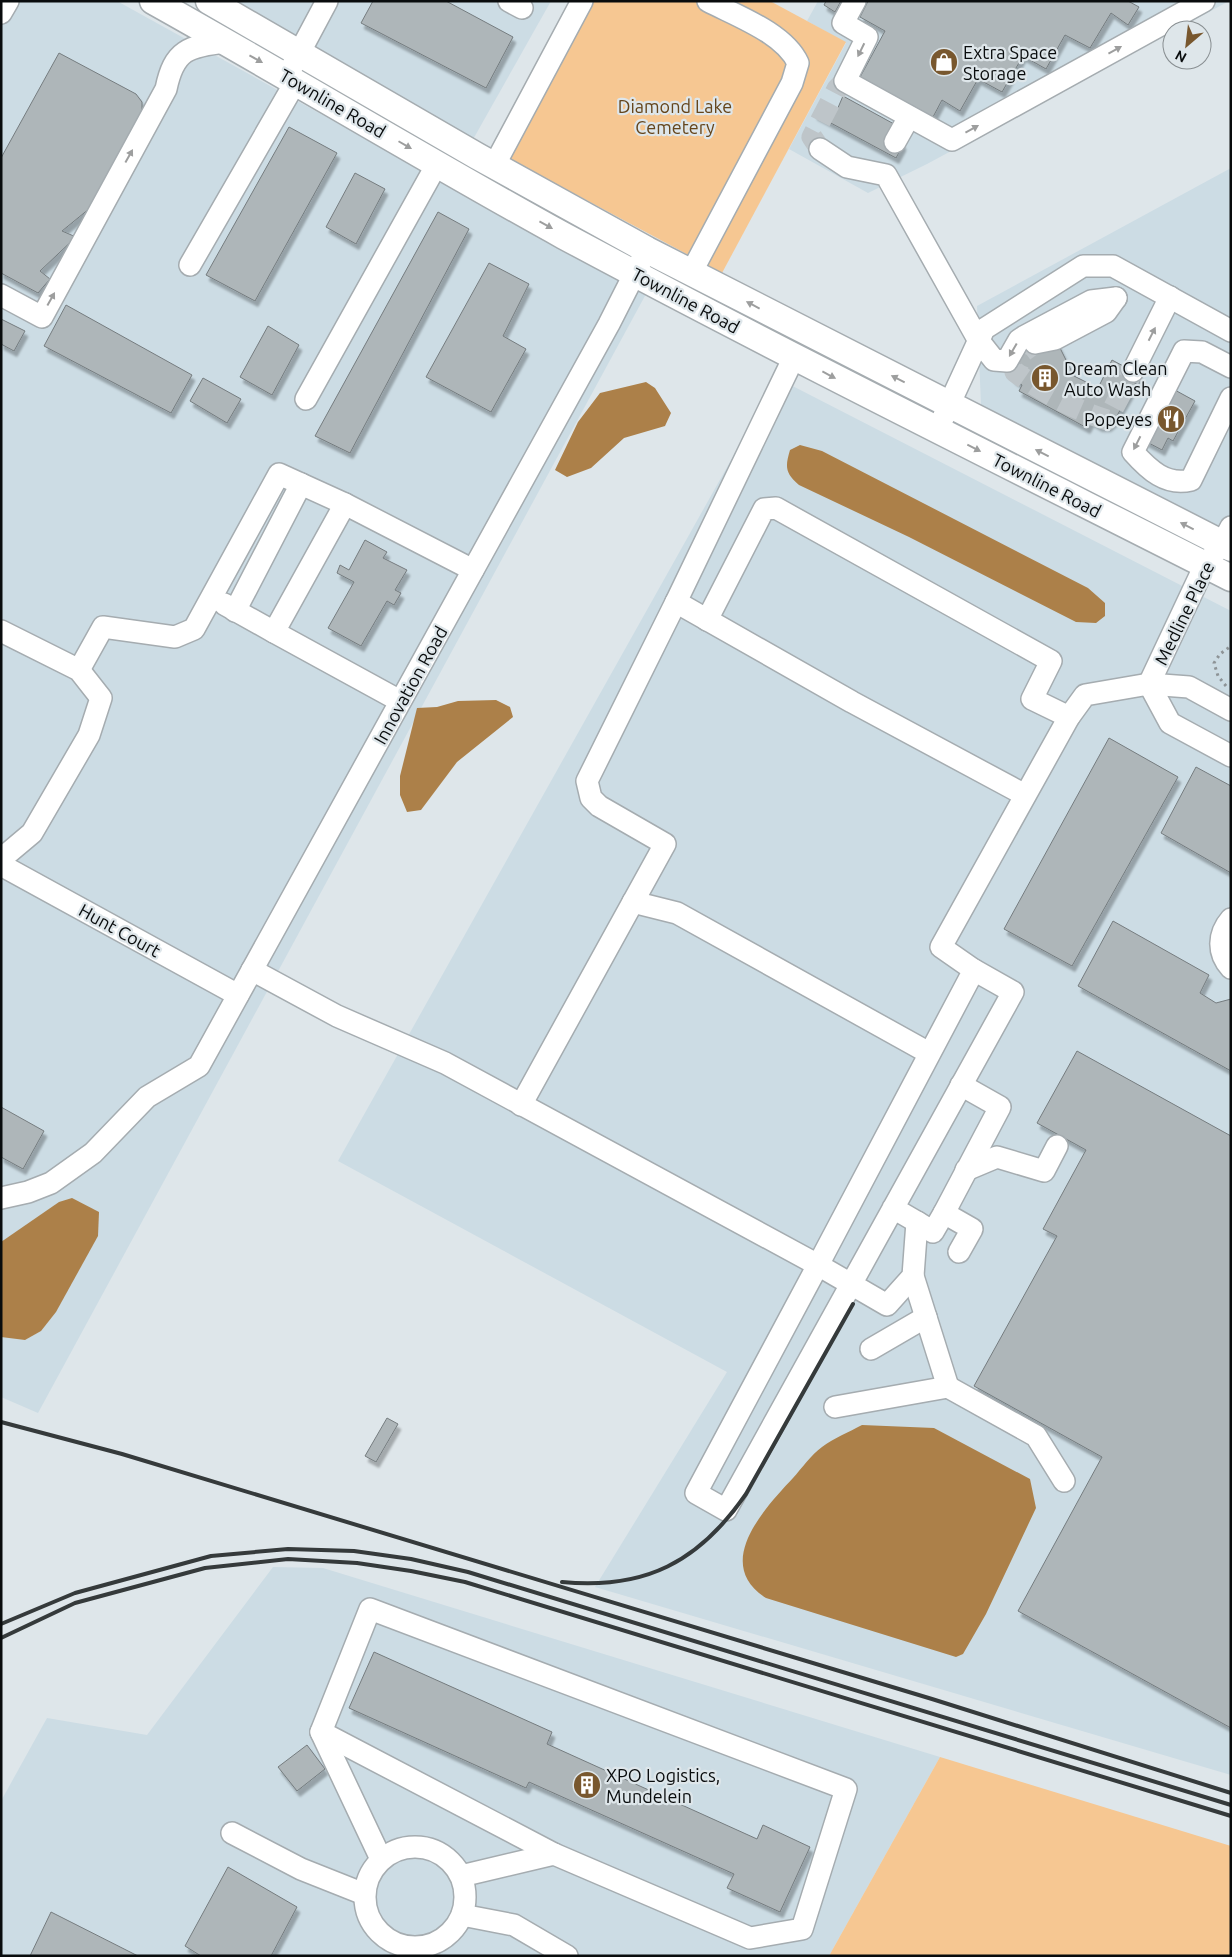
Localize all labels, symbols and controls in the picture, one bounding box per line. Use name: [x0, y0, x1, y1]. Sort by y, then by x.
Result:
north arrow: [1162, 20, 1212, 70]
place label: Extra Space Storage: [963, 42, 1057, 83]
one-way arrow: [856, 43, 864, 57]
one-way arrow: [1108, 46, 1121, 55]
shop icon: Extra Space Storage: [929, 47, 959, 77]
text: N: [1173, 47, 1189, 66]
one-way arrow: [249, 54, 262, 63]
street label: Townline Road: [277, 65, 389, 141]
park label: Diamond Lake Cemetery: [618, 96, 732, 137]
one-way arrow: [966, 124, 979, 133]
one-way arrow: [398, 140, 411, 149]
one-way arrow: [125, 149, 133, 164]
one-way arrow: [539, 221, 552, 230]
street label: Townline Road: [629, 263, 743, 337]
one-way arrow: [47, 292, 56, 306]
one-way arrow: [746, 301, 760, 309]
one-way arrow: [1148, 327, 1156, 341]
one-way arrow: [1009, 343, 1017, 358]
place label: Dream Clean Auto Wash: [1064, 358, 1168, 399]
building icon: Dream Clean Auto Wash: [1030, 363, 1060, 393]
one-way arrow: [821, 371, 836, 379]
one-way arrow: [890, 375, 905, 383]
restaurant icon: Popeyes: [1156, 404, 1186, 434]
place label: Popeyes: [1084, 409, 1152, 429]
one-way arrow: [1133, 435, 1141, 450]
one-way arrow: [966, 444, 981, 452]
street label: Townline Road: [990, 449, 1104, 521]
one-way arrow: [1035, 449, 1050, 457]
one-way arrow: [1180, 522, 1194, 530]
street label: Medline Place: [1150, 558, 1218, 668]
street label: Innovation Road: [369, 623, 451, 747]
street label: Hunt Court: [76, 899, 164, 961]
place label: XPO Logistics, Mundelein: [606, 1765, 720, 1806]
building icon: XPO Logistics, Mundelein: [572, 1770, 602, 1800]

